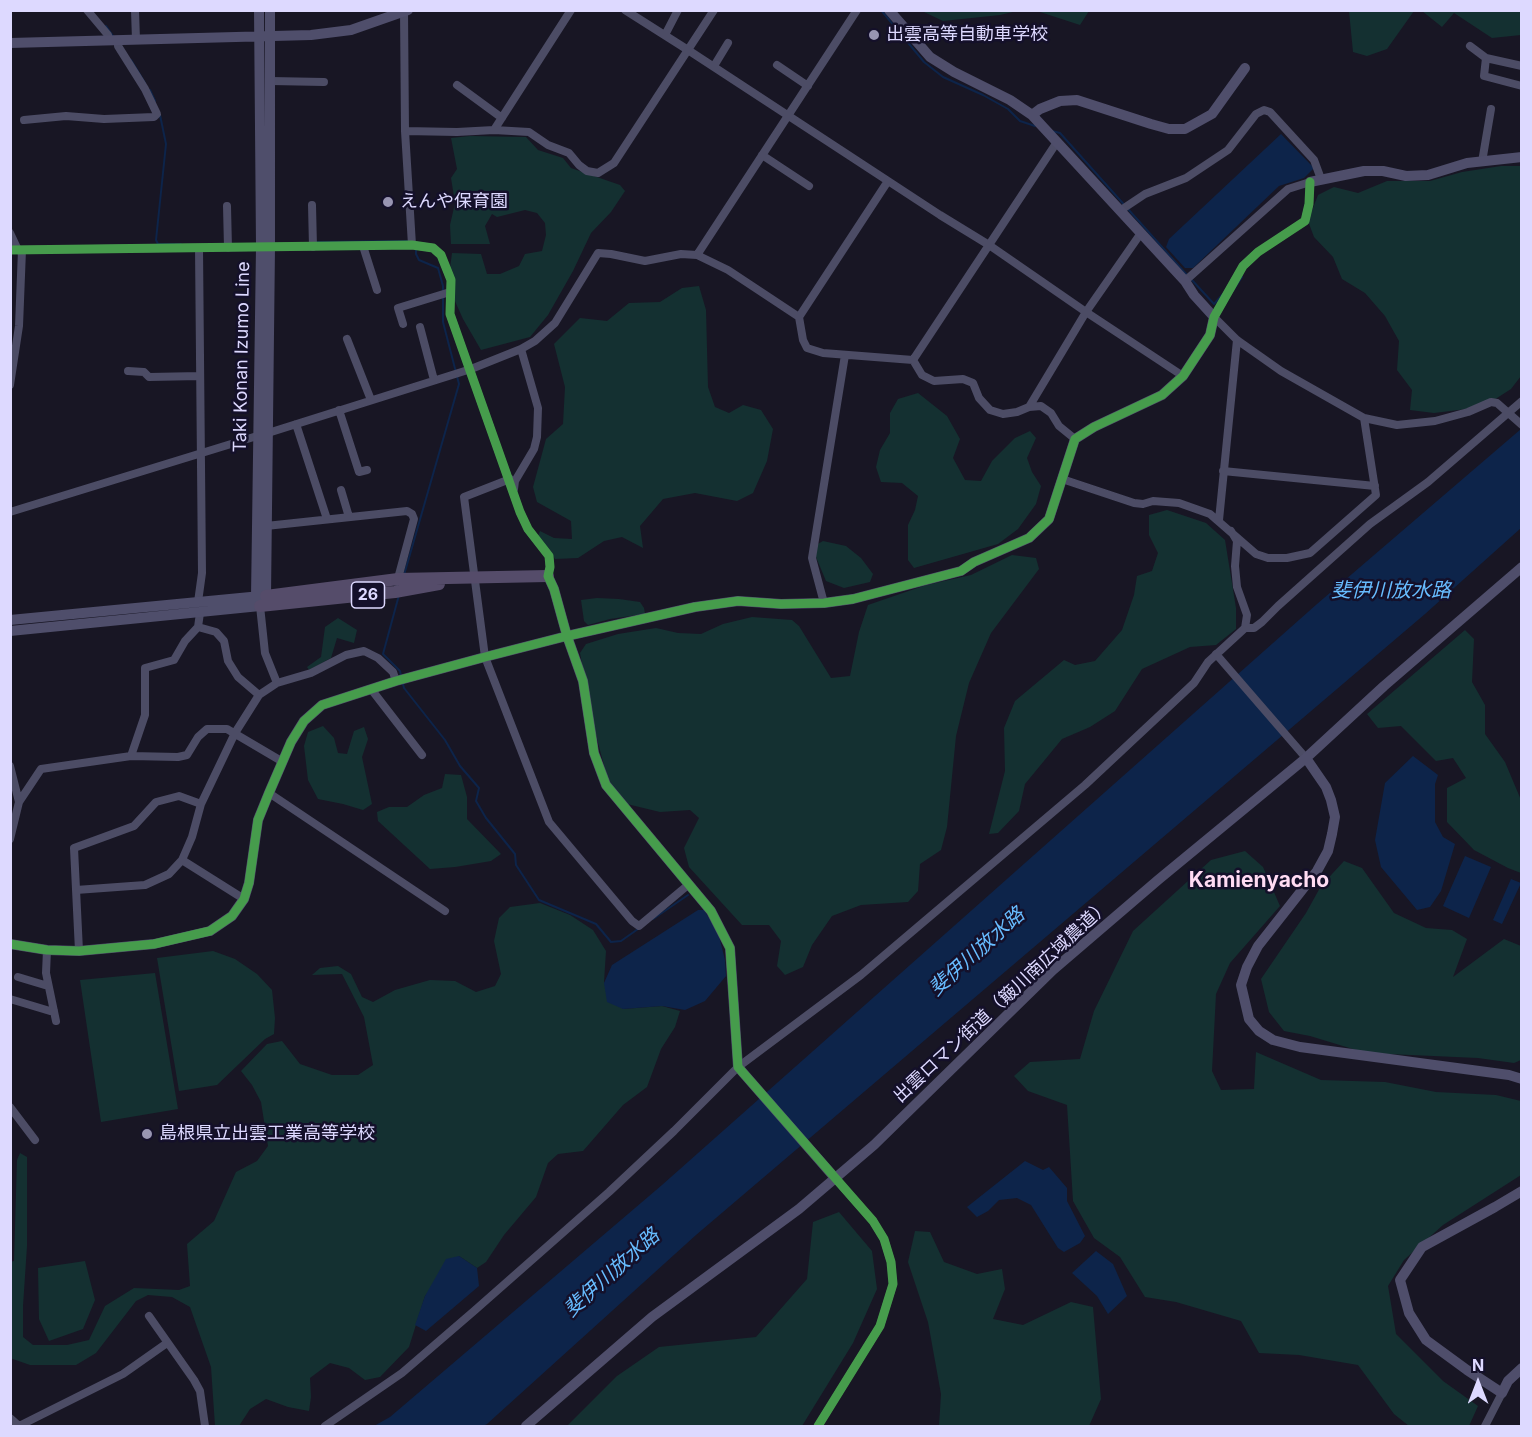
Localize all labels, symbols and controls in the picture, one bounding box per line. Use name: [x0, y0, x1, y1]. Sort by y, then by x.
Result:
place label: 出雲高等自動車学校: [886, 24, 1048, 46]
marker: 出雲高等自動車学校: [867, 28, 881, 42]
place label: えんや保育園: [400, 191, 508, 213]
marker: えんや保育園: [381, 195, 395, 209]
street label: Taki Konan Izumo Line: [230, 261, 254, 453]
water label: 斐伊川放水路: [1331, 579, 1451, 603]
road number: 26: [352, 582, 385, 608]
district label: Kamienyacho: [1189, 868, 1329, 894]
street label: 出雲ロマン街道（簸川南広域農道）: [889, 895, 1115, 1107]
water label: 斐伊川放水路: [924, 903, 1030, 1001]
place label: 島根県立出雲工業高等学校: [159, 1123, 375, 1145]
marker: 島根県立出雲工業高等学校: [140, 1127, 154, 1141]
water label: 斐伊川放水路: [559, 1224, 665, 1322]
north arrow: [1448, 1353, 1508, 1413]
text: N: [1472, 1355, 1484, 1375]

